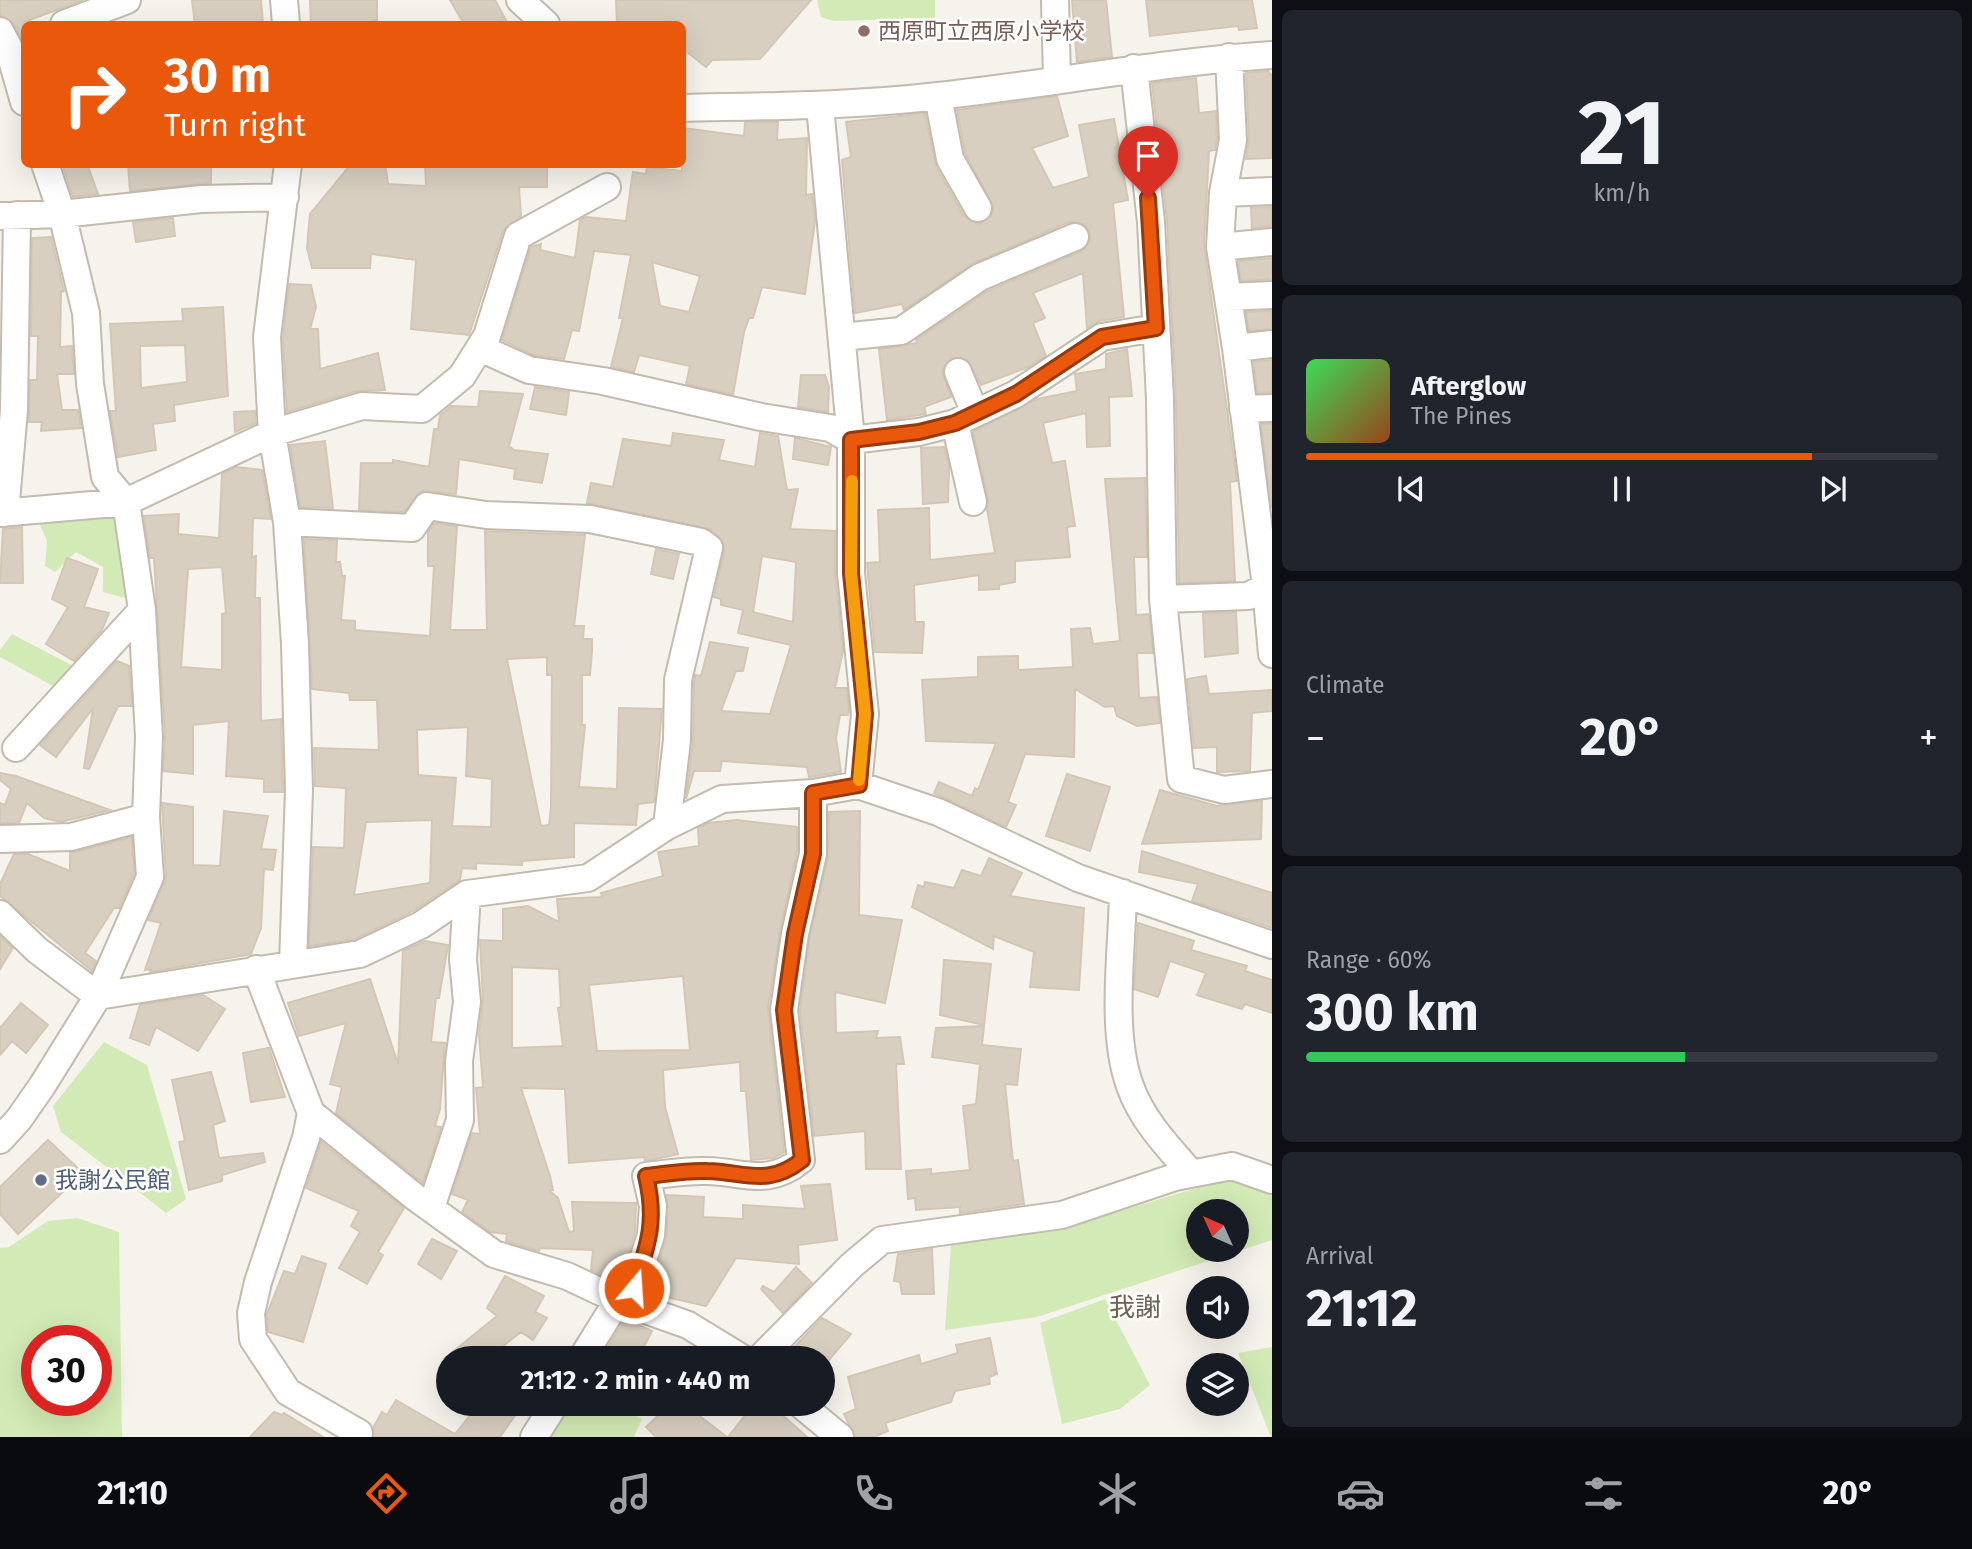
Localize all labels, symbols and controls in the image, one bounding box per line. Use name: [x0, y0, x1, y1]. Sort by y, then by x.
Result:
place label: 西原町立西原小学校: [878, 17, 1085, 45]
marker: 西原町立西原小学校: [856, 23, 872, 39]
text: 30 m: [164, 46, 271, 105]
icon: right: [49, 49, 140, 140]
text: 21: [1578, 79, 1666, 188]
text: Turn right: [164, 106, 306, 144]
pin: [1118, 126, 1178, 198]
icon: arrive: [1129, 137, 1167, 175]
text: km/h: [1594, 179, 1650, 207]
text: Afterglow: [1411, 371, 1526, 402]
text: The Pines: [1411, 402, 1512, 430]
icon: previous: [1392, 470, 1430, 508]
icon: pause: [1603, 470, 1641, 508]
icon: next: [1814, 470, 1852, 508]
text: Climate: [1306, 671, 1385, 699]
text: 20°: [1580, 706, 1664, 769]
text: −: [1306, 715, 1325, 761]
text: +: [1919, 715, 1938, 761]
text: Range · 60%: [1306, 946, 1432, 974]
text: 300 km: [1306, 981, 1479, 1044]
place label: 我謝公民館: [55, 1166, 170, 1194]
marker: 我謝公民館: [33, 1172, 49, 1188]
north arrow: [1186, 1199, 1250, 1262]
map controls: [1186, 1199, 1249, 1416]
text: Arrival: [1306, 1242, 1373, 1270]
position arrow: [597, 1251, 671, 1325]
button: sound: [1186, 1276, 1249, 1339]
text: 21:12: [1306, 1277, 1418, 1340]
district label: 我謝: [1109, 1292, 1161, 1323]
speed limit sign: 30: [21, 1325, 112, 1416]
button: layers: [1186, 1353, 1249, 1416]
text: 21:12 · 2 min · 440 m: [521, 1365, 750, 1396]
icon: directions: [362, 1469, 411, 1518]
icon: music: [606, 1469, 655, 1518]
icon: phone: [849, 1469, 898, 1518]
icon: climate: [1093, 1469, 1142, 1518]
icon: car: [1336, 1469, 1385, 1518]
icon: filters: [1579, 1469, 1628, 1518]
text: 21:10: [97, 1474, 168, 1512]
text: 20°: [1823, 1474, 1875, 1512]

